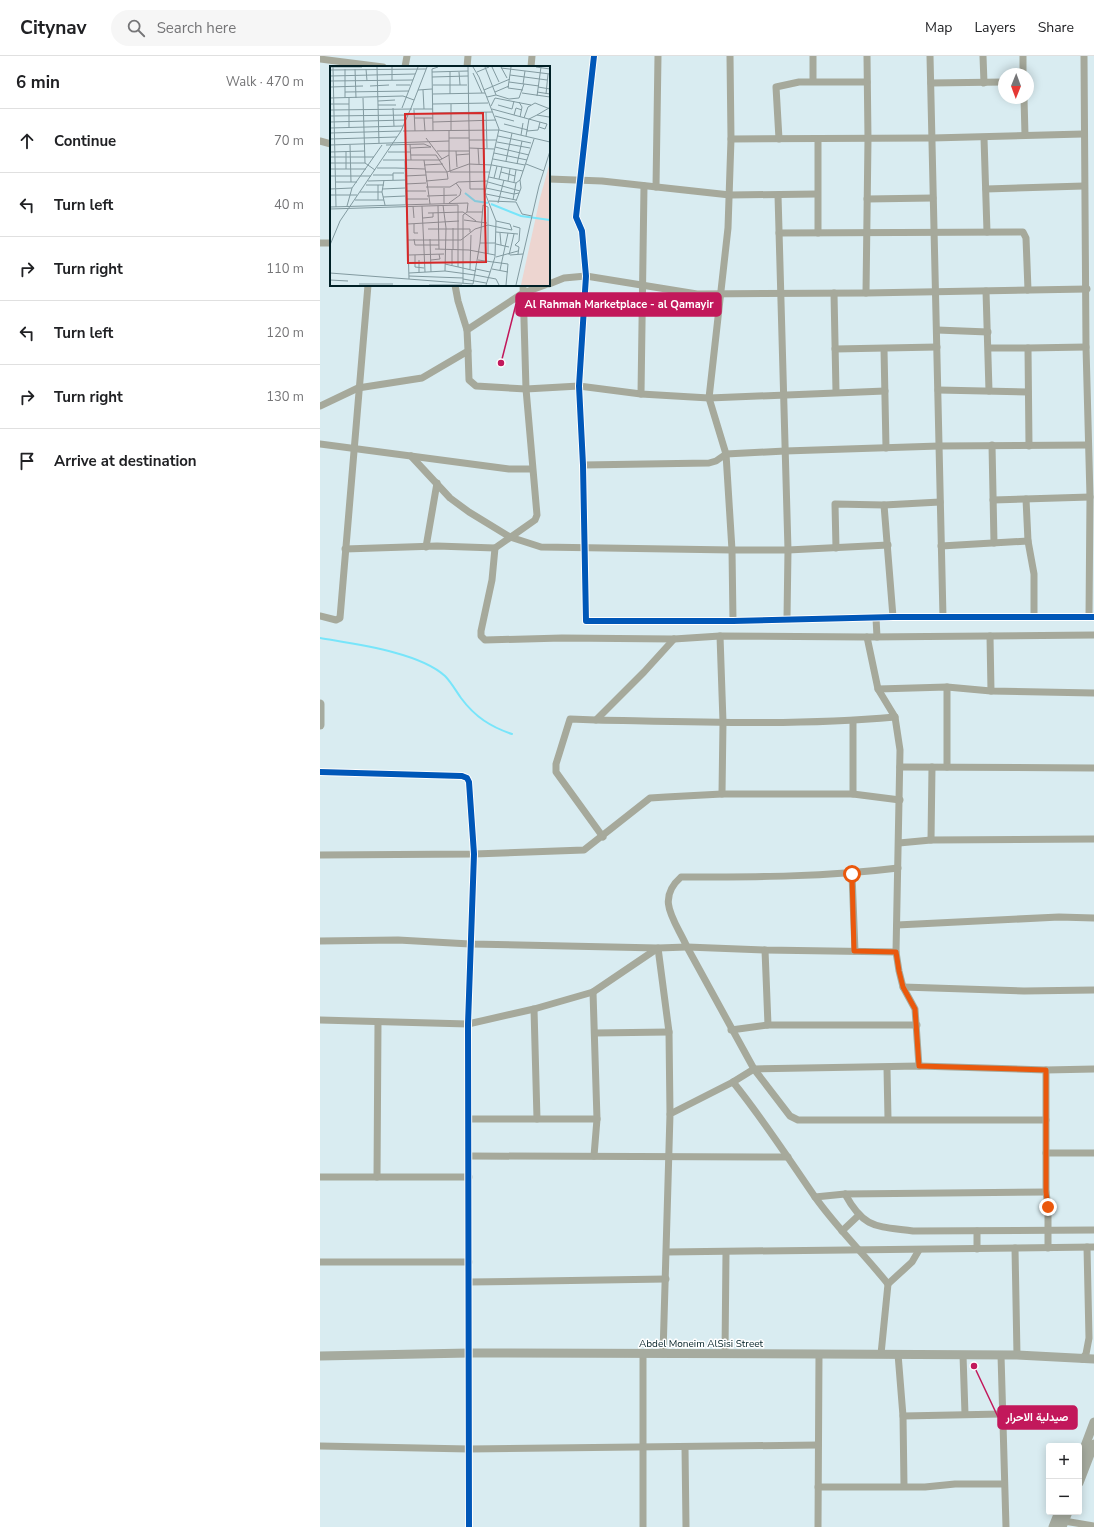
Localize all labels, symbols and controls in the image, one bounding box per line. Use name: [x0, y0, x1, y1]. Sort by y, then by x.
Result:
search box: [111, 10, 391, 46]
text: Citynav: [20, 15, 87, 41]
icon: search: [125, 17, 147, 39]
text: Search here: [157, 18, 236, 38]
text: Map: [925, 18, 952, 37]
text: Layers: [974, 18, 1016, 37]
text: Share: [1038, 18, 1074, 37]
inset map: [330, 66, 550, 286]
north arrow: [998, 68, 1034, 104]
text: 6 min: [16, 71, 60, 94]
text: Walk · 470 m: [226, 73, 304, 91]
icon: ahead: [16, 130, 38, 152]
text: Continue: [54, 131, 116, 151]
text: 70 m: [274, 132, 304, 150]
icon: left: [16, 194, 38, 216]
text: Turn left: [54, 195, 113, 215]
text: 40 m: [274, 196, 304, 214]
icon: right: [16, 258, 38, 280]
text: Turn right: [54, 259, 123, 279]
text: 110 m: [266, 260, 304, 278]
callout: Al Rahmah Marketplace - al Qamayir: [516, 293, 721, 316]
text: Al Rahmah Marketplace - al Qamayir: [524, 297, 714, 312]
icon: left: [16, 322, 38, 344]
text: Turn left: [54, 323, 113, 343]
text: 120 m: [266, 324, 304, 342]
icon: right: [16, 386, 38, 408]
text: Turn right: [54, 387, 123, 407]
text: 130 m: [266, 388, 304, 406]
icon: arrive: [16, 450, 38, 472]
text: Arrive at destination: [54, 451, 197, 471]
route start: [843, 865, 861, 883]
route end: [1039, 1198, 1057, 1216]
street label: Abdel Moneim AlSisi Street: [639, 1337, 764, 1351]
callout: صيدلية الاحرار: [998, 1406, 1077, 1429]
text: صيدلية الاحرار: [1005, 1410, 1068, 1425]
map controls: [1046, 1443, 1082, 1515]
button: +: [1046, 1443, 1082, 1479]
button: −: [1046, 1479, 1082, 1515]

